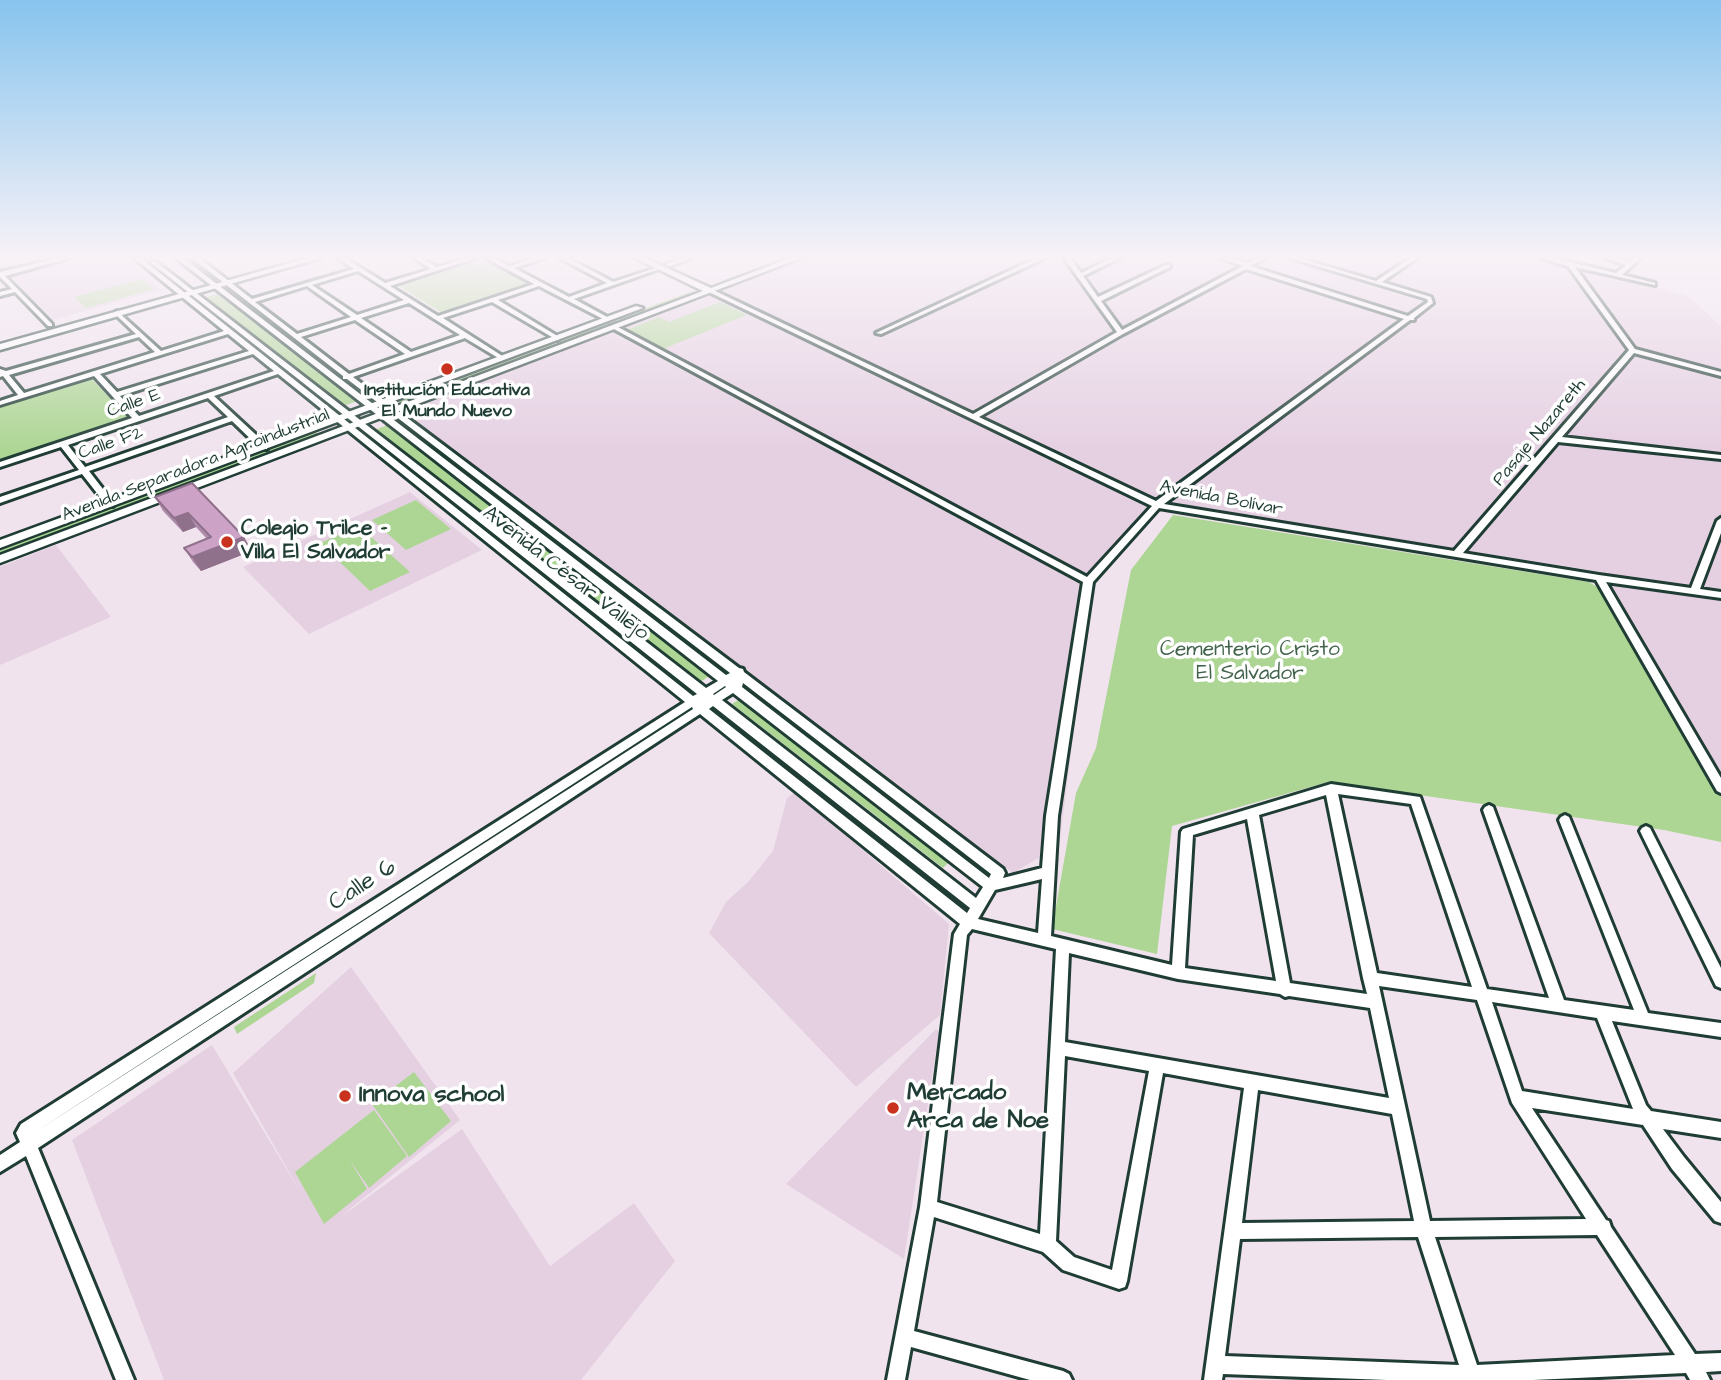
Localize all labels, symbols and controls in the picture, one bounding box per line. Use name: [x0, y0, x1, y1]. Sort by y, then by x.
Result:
marker: Institución Educativa El Mundo Nuevo: [439, 361, 455, 377]
street label: Pasaje Nazareth: [1489, 375, 1591, 491]
place label: Institución Educativa El Mundo Nuevo: [364, 380, 530, 422]
street label: Calle E: [104, 385, 164, 423]
street label: Avenida Separadora Agroindustrial: [59, 405, 333, 527]
street label: Calle F2: [76, 423, 146, 465]
street label: Avenida Bolívar: [1158, 476, 1284, 522]
street label: Avenida César Vallejo: [477, 501, 653, 647]
place label: Colegio Trilce - Villa El Salvador: [241, 517, 390, 567]
marker: Colegio Trilce - Villa El Salvador: [219, 534, 235, 550]
park label: Cementerio Cristo El Salvador: [1160, 638, 1340, 688]
street label: Calle 6: [324, 854, 402, 918]
place label: Mercado Arca de Noe: [907, 1080, 1049, 1136]
place label: Innova school: [359, 1082, 504, 1110]
marker: Innova school: [337, 1088, 353, 1104]
marker: Mercado Arca de Noe: [885, 1100, 901, 1116]

